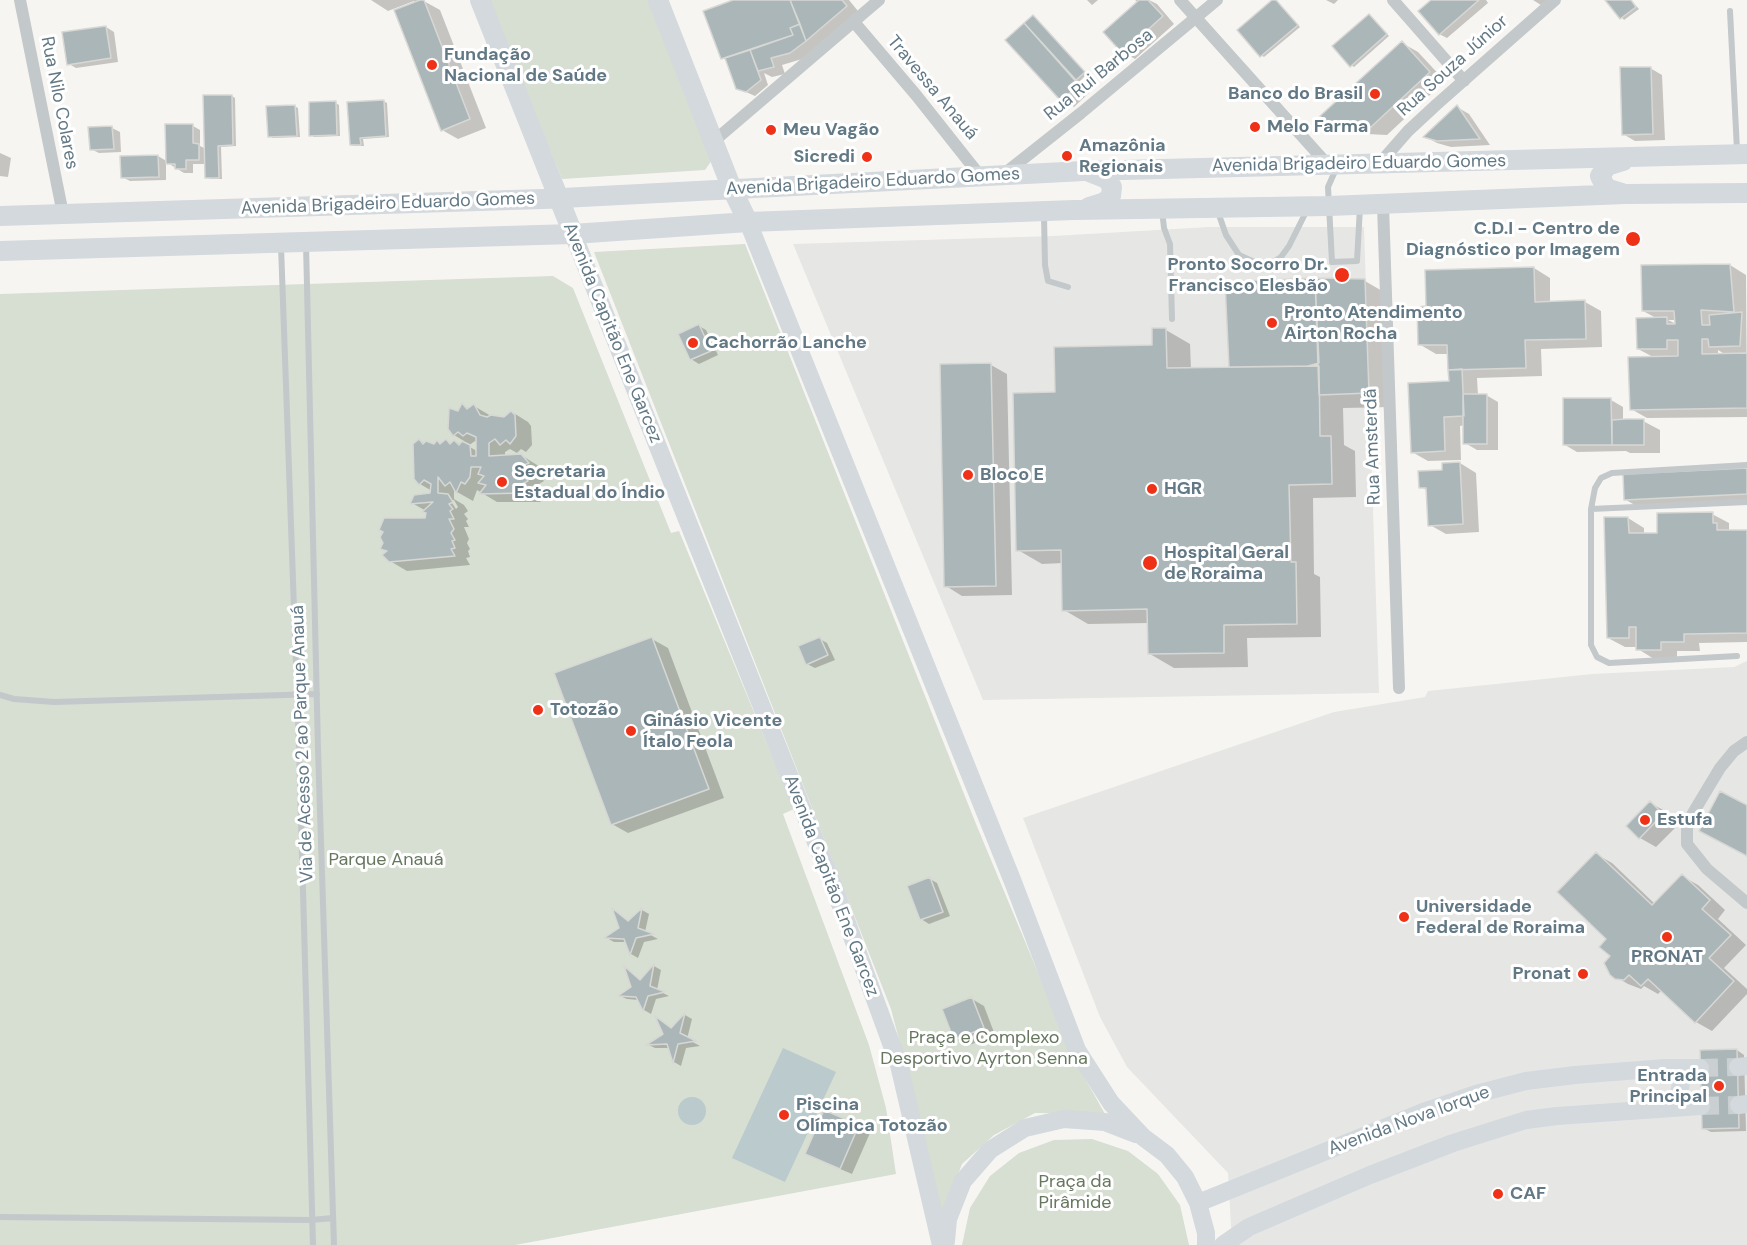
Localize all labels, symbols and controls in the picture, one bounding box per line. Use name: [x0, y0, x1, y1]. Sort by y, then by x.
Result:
street label: Rua Souza Júnior: [1393, 11, 1513, 121]
street label: Rua Rui Barbosa: [1040, 25, 1158, 125]
street label: Travessa Anauá: [882, 32, 982, 144]
street label: Rua Nilo Colares: [36, 35, 82, 171]
place label: Fundação Nacional de Saúde: [444, 44, 607, 86]
marker: Fundação Nacional de Saúde: [425, 58, 439, 72]
place label: Banco do Brasil: [1228, 83, 1363, 105]
marker: Banco do Brasil: [1368, 87, 1382, 101]
place label: Melo Farma: [1267, 116, 1368, 138]
place label: Meu Vagão: [783, 119, 879, 141]
marker: Melo Farma: [1248, 120, 1262, 134]
marker: Meu Vagão: [764, 123, 778, 137]
place label: Amazônia Regionais: [1079, 135, 1166, 178]
place label: Sicredi: [793, 146, 855, 168]
marker: Amazônia Regionais: [1060, 149, 1074, 163]
marker: Sicredi: [860, 150, 874, 164]
street label: Avenida Brigadeiro Eduardo Gomes: [1212, 151, 1506, 177]
street label: Avenida Brigadeiro Eduardo Gomes: [725, 164, 1021, 200]
street label: Avenida Brigadeiro Eduardo Gomes: [241, 188, 535, 220]
place label: C.D.I - Centro de Diagnóstico por Imagem: [1406, 218, 1620, 260]
street label: Avenida Capitão Ene Garcez: [558, 220, 666, 446]
marker: C.D.I - Centro de Diagnóstico por Imagem: [1624, 230, 1642, 248]
place label: Pronto Socorro Dr. Francisco Elesbão: [1167, 254, 1328, 296]
marker: Pronto Socorro Dr. Francisco Elesbão: [1333, 266, 1351, 284]
place label: Pronto Atendimento Airton Rocha: [1284, 302, 1463, 344]
marker: Pronto Atendimento Airton Rocha: [1265, 316, 1279, 330]
place label: Cachorrão Lanche: [705, 332, 867, 354]
marker: Cachorrão Lanche: [686, 336, 700, 350]
street label: Rua Amsterdã: [1360, 388, 1386, 506]
place label: Secretaria Estadual do Índio: [514, 461, 665, 504]
place label: Bloco E: [980, 464, 1044, 486]
marker: Bloco E: [961, 468, 975, 482]
marker: Secretaria Estadual do Índio: [495, 475, 509, 489]
place label: HGR: [1164, 478, 1202, 500]
marker: HGR: [1145, 482, 1159, 496]
place label: Hospital Geral de Roraima: [1164, 542, 1289, 584]
marker: Hospital Geral de Roraima: [1141, 554, 1159, 572]
street label: Via de Acesso 2 ao Parque Anauá: [287, 605, 319, 883]
place label: Totozão: [550, 699, 619, 721]
marker: Totozão: [531, 703, 545, 717]
place label: Ginásio Vicente Ítalo Feola: [643, 710, 782, 752]
marker: Ginásio Vicente Ítalo Feola: [624, 724, 638, 738]
street label: Avenida Capitão Ene Garcez: [779, 772, 883, 1000]
place label: Estufa: [1657, 809, 1713, 831]
marker: Estufa: [1638, 813, 1652, 827]
park label: Parque Anauá: [329, 849, 443, 871]
place label: Universidade Federal de Roraima: [1416, 896, 1585, 938]
marker: Universidade Federal de Roraima: [1397, 910, 1411, 924]
marker: PRONAT: [1660, 930, 1674, 944]
place label: PRONAT: [1631, 946, 1703, 968]
place label: Pronat: [1512, 963, 1571, 985]
marker: Pronat: [1576, 967, 1590, 981]
park label: Praça e Complexo Desportivo Ayrton Senna: [880, 1027, 1088, 1070]
place label: Entrada Principal: [1630, 1065, 1707, 1108]
marker: Entrada Principal: [1712, 1079, 1726, 1093]
street label: Avenida Nova Iorque: [1325, 1082, 1493, 1160]
place label: Piscina Olímpica Totozão: [796, 1094, 948, 1136]
marker: Piscina Olímpica Totozão: [777, 1108, 791, 1122]
park label: Praça da Pirâmide: [1038, 1171, 1112, 1214]
place label: CAF: [1510, 1183, 1546, 1205]
marker: CAF: [1491, 1187, 1505, 1201]

